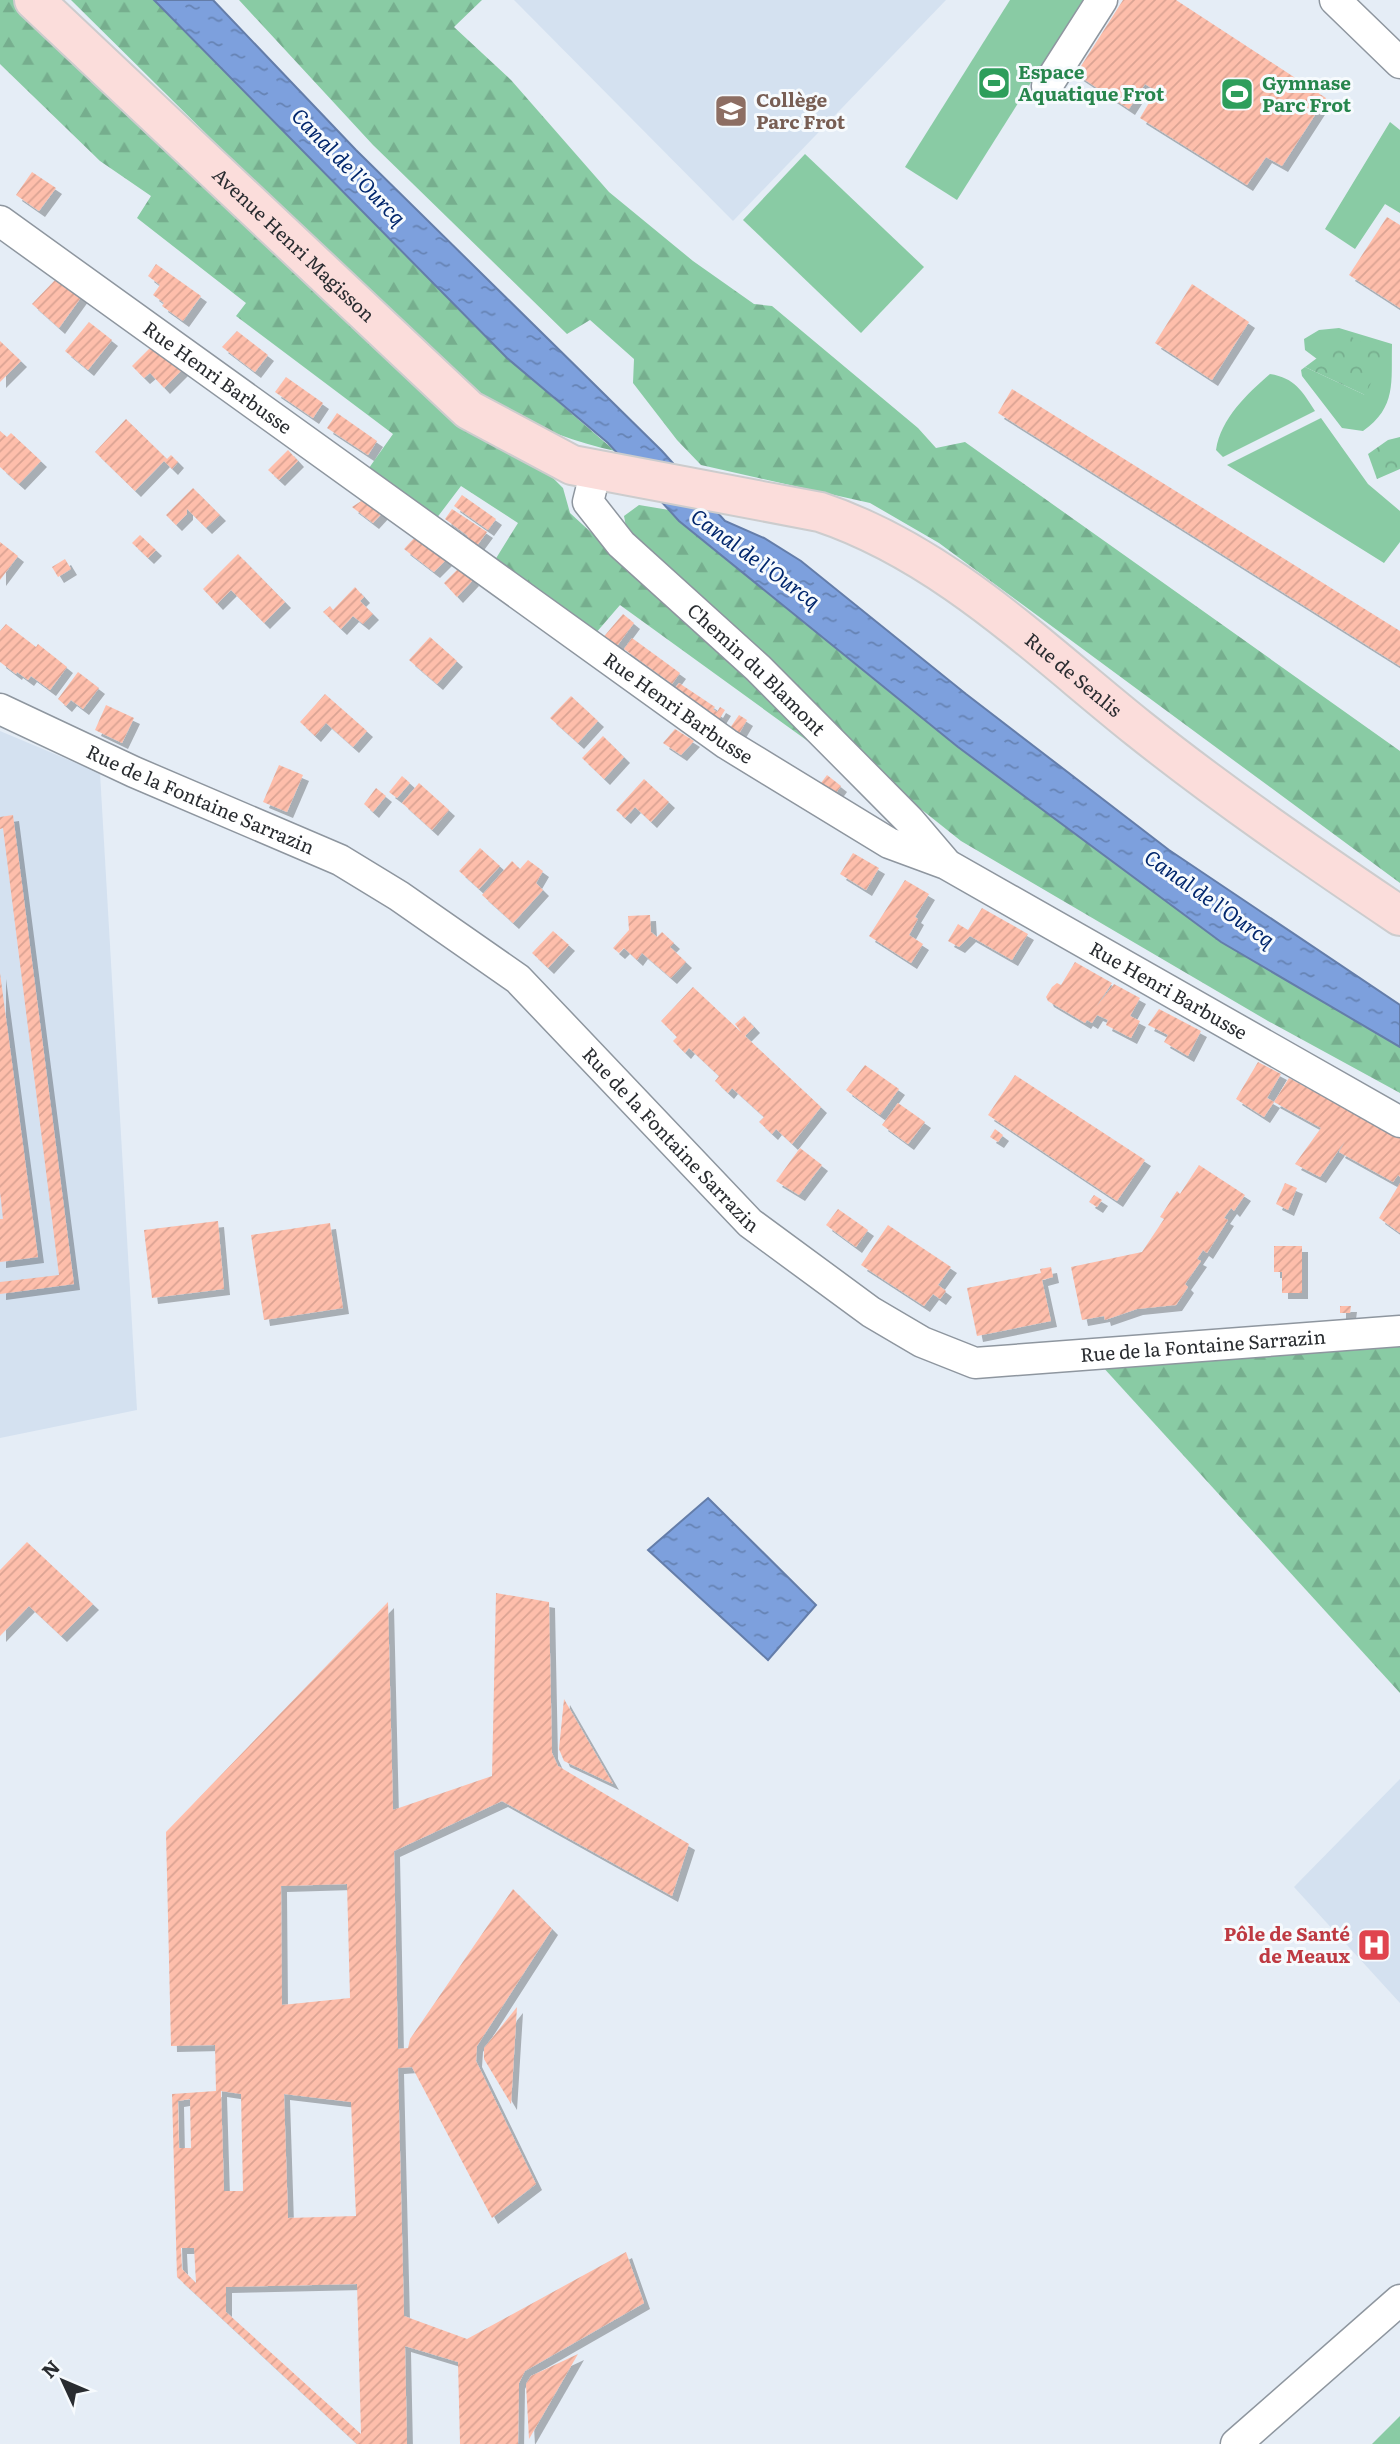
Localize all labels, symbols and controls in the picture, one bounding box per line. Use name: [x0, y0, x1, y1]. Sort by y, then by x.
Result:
place label: Espace Aquatique Frot: [1018, 57, 1165, 107]
sports icon: Espace Aquatique Frot: [975, 64, 1013, 102]
place label: Gymnase Parc Frot: [1262, 68, 1352, 118]
sports icon: Gymnase Parc Frot: [1218, 75, 1256, 113]
place label: Collège Parc Frot: [756, 85, 846, 135]
school or university icon: Collège Parc Frot: [712, 92, 750, 130]
water label: Canal de l'Ourcq: [286, 100, 414, 231]
street label: Avenue Henri Magisson: [207, 161, 382, 328]
street label: Rue Henri Barbusse: [138, 314, 298, 440]
water label: Canal de l'Ourcq: [686, 500, 828, 615]
street label: Chemin du Blamont: [682, 596, 833, 742]
street label: Rue de Senlis: [1020, 625, 1129, 723]
street label: Rue Henri Barbusse: [598, 645, 759, 770]
street label: Rue de la Fontaine Sarrazin: [82, 737, 319, 861]
water label: Canal de l'Ourcq: [1139, 840, 1282, 954]
street label: Rue Henri Barbusse: [1085, 934, 1253, 1046]
street label: Rue de la Fontaine Sarrazin: [577, 1040, 765, 1238]
street label: Rue de la Fontaine Sarrazin: [1079, 1322, 1327, 1368]
place label: Pôle de Santé de Meaux: [1224, 1919, 1351, 1969]
hospital icon: Pôle de Santé de Meaux: [1355, 1926, 1393, 1964]
north arrow: [28, 2346, 98, 2416]
text: N: [34, 2353, 66, 2384]

